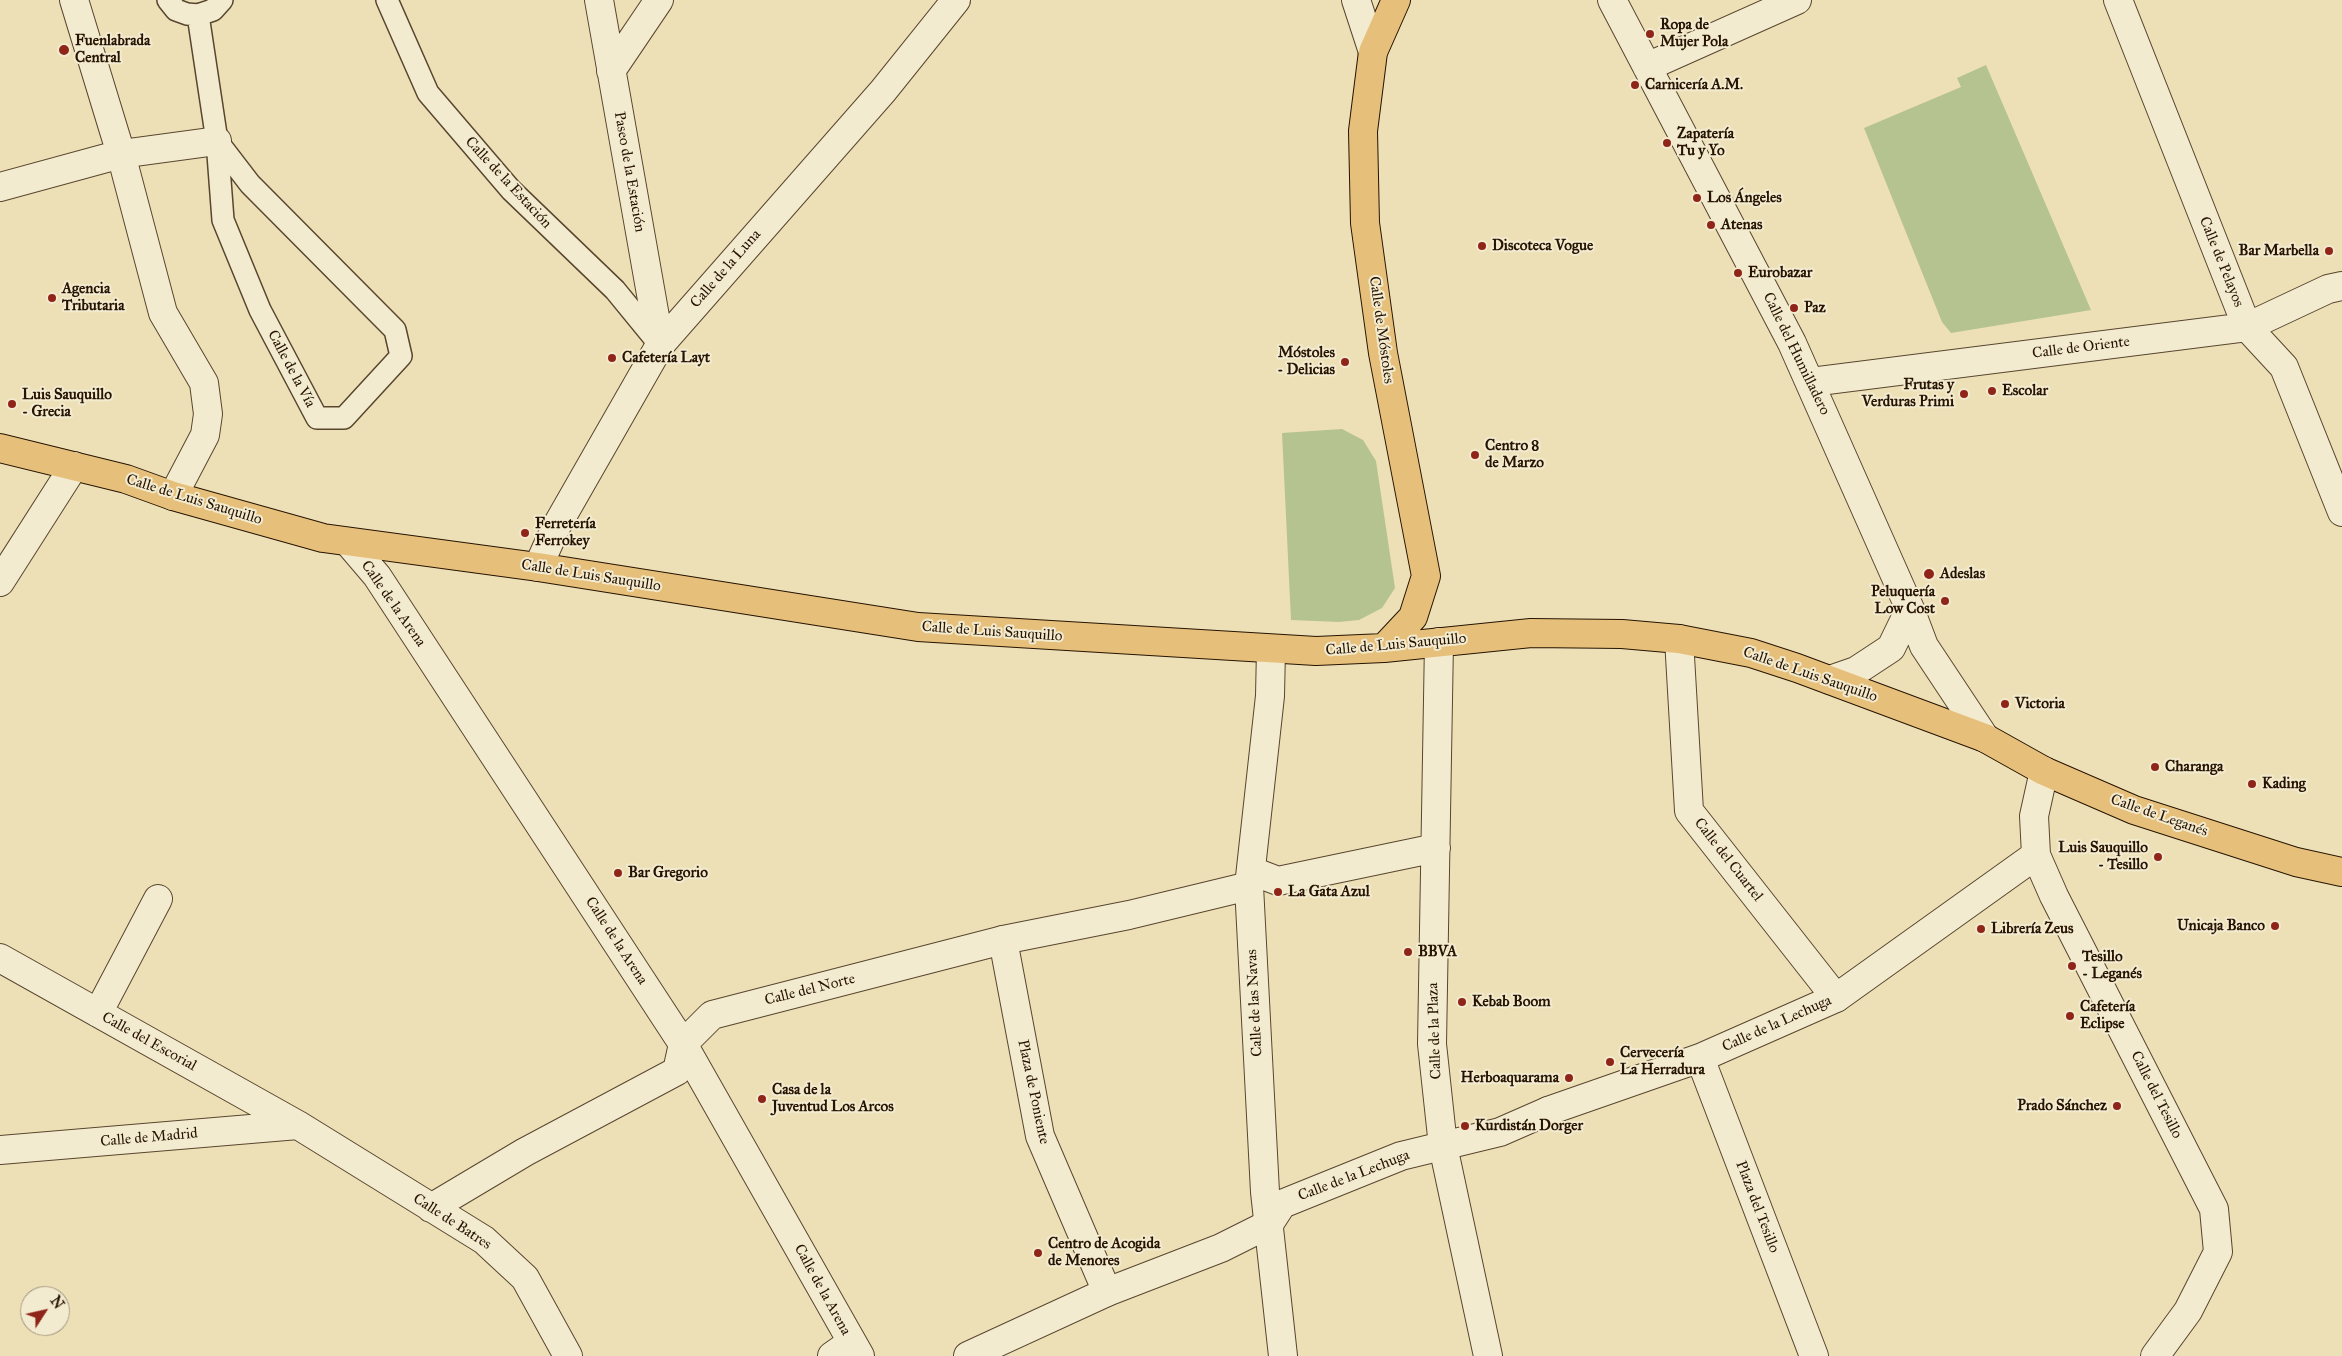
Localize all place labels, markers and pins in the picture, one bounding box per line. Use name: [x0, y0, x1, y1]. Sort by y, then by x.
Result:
place label: Ropa de Mujer Pola: [1660, 16, 1728, 51]
marker: Ropa de Mujer Pola: [1644, 28, 1656, 40]
place label: Fuenlabrada Central: [75, 32, 150, 67]
marker: Fuenlabrada Central: [57, 43, 71, 57]
place label: Carnicería A.M.: [1645, 76, 1743, 94]
marker: Carnicería A.M.: [1629, 79, 1641, 91]
place label: Zapatería Tu y Yo: [1677, 125, 1734, 160]
marker: Zapatería Tu y Yo: [1661, 137, 1673, 149]
place label: Los Ángeles: [1707, 189, 1782, 207]
marker: Los Ángeles: [1691, 192, 1703, 204]
place label: Atenas: [1721, 216, 1762, 234]
marker: Atenas: [1705, 219, 1717, 231]
place label: Discoteca Vogue: [1492, 237, 1593, 255]
marker: Discoteca Vogue: [1476, 240, 1488, 252]
place label: Bar Marbella: [2238, 242, 2319, 260]
marker: Bar Marbella: [2323, 245, 2335, 257]
place label: Eurobazar: [1748, 264, 1812, 282]
marker: Eurobazar: [1732, 267, 1744, 279]
place label: Agencia Tributaria: [62, 280, 125, 315]
marker: Agencia Tributaria: [46, 292, 58, 304]
place label: Paz: [1804, 299, 1826, 317]
marker: Paz: [1788, 302, 1800, 314]
place label: Móstoles - Delicias: [1277, 344, 1335, 379]
place label: Cafetería Layt: [622, 349, 710, 367]
marker: Cafetería Layt: [606, 352, 618, 364]
marker: Móstoles - Delicias: [1339, 356, 1351, 368]
place label: Frutas y Verduras Primi: [1862, 376, 1954, 411]
place label: Escolar: [2002, 382, 2048, 400]
marker: Escolar: [1986, 385, 1998, 397]
place label: Luis Sauquillo - Grecia: [22, 386, 112, 421]
marker: Frutas y Verduras Primi: [1958, 388, 1970, 400]
marker: Luis Sauquillo - Grecia: [6, 398, 18, 410]
place label: Centro 8 de Marzo: [1485, 437, 1544, 472]
marker: Centro 8 de Marzo: [1469, 449, 1481, 461]
place label: Ferretería Ferrokey: [535, 515, 596, 550]
marker: Ferretería Ferrokey: [519, 527, 531, 539]
place label: Adeslas: [1940, 565, 1985, 583]
marker: Adeslas: [1922, 567, 1936, 581]
place label: Peluquería Low Cost: [1871, 583, 1935, 618]
marker: Peluquería Low Cost: [1939, 595, 1951, 607]
place label: Victoria: [2015, 695, 2065, 713]
marker: Victoria: [1999, 698, 2011, 710]
place label: Charanga: [2165, 758, 2223, 776]
marker: Charanga: [2149, 761, 2161, 773]
place label: Kading: [2262, 775, 2306, 793]
marker: Kading: [2246, 778, 2258, 790]
place label: Luis Sauquillo - Tesillo: [2058, 839, 2148, 874]
marker: Luis Sauquillo - Tesillo: [2152, 851, 2164, 863]
place label: Bar Gregorio: [628, 864, 708, 882]
marker: Bar Gregorio: [612, 867, 624, 879]
place label: La Gata Azul: [1288, 883, 1370, 901]
marker: La Gata Azul: [1272, 886, 1284, 898]
place label: Unicaja Banco: [2177, 917, 2265, 935]
place label: Librería Zeus: [1991, 920, 2074, 938]
marker: Unicaja Banco: [2269, 920, 2281, 932]
marker: Librería Zeus: [1975, 923, 1987, 935]
place label: BBVA: [1418, 943, 1457, 961]
marker: BBVA: [1402, 946, 1414, 958]
place label: Tesillo - Leganés: [2082, 948, 2142, 983]
marker: Tesillo - Leganés: [2066, 960, 2078, 972]
place label: Kebab Boom: [1472, 993, 1551, 1011]
marker: Kebab Boom: [1456, 996, 1468, 1008]
place label: Cafetería Eclipse: [2080, 998, 2135, 1033]
marker: Cafetería Eclipse: [2064, 1010, 2076, 1022]
place label: Cervecería La Herradura: [1620, 1044, 1705, 1079]
marker: Cervecería La Herradura: [1604, 1056, 1616, 1068]
place label: Herboaquarama: [1461, 1069, 1559, 1087]
marker: Herboaquarama: [1563, 1072, 1575, 1084]
place label: Casa de la Juventud Los Arcos: [772, 1081, 894, 1116]
marker: Casa de la Juventud Los Arcos: [756, 1093, 768, 1105]
place label: Prado Sánchez: [2017, 1097, 2107, 1115]
marker: Prado Sánchez: [2111, 1100, 2123, 1112]
place label: Kurdistán Dorger: [1475, 1117, 1583, 1135]
marker: Kurdistán Dorger: [1459, 1120, 1471, 1132]
place label: Centro de Acogida de Menores: [1048, 1235, 1160, 1270]
marker: Centro de Acogida de Menores: [1032, 1247, 1044, 1259]

